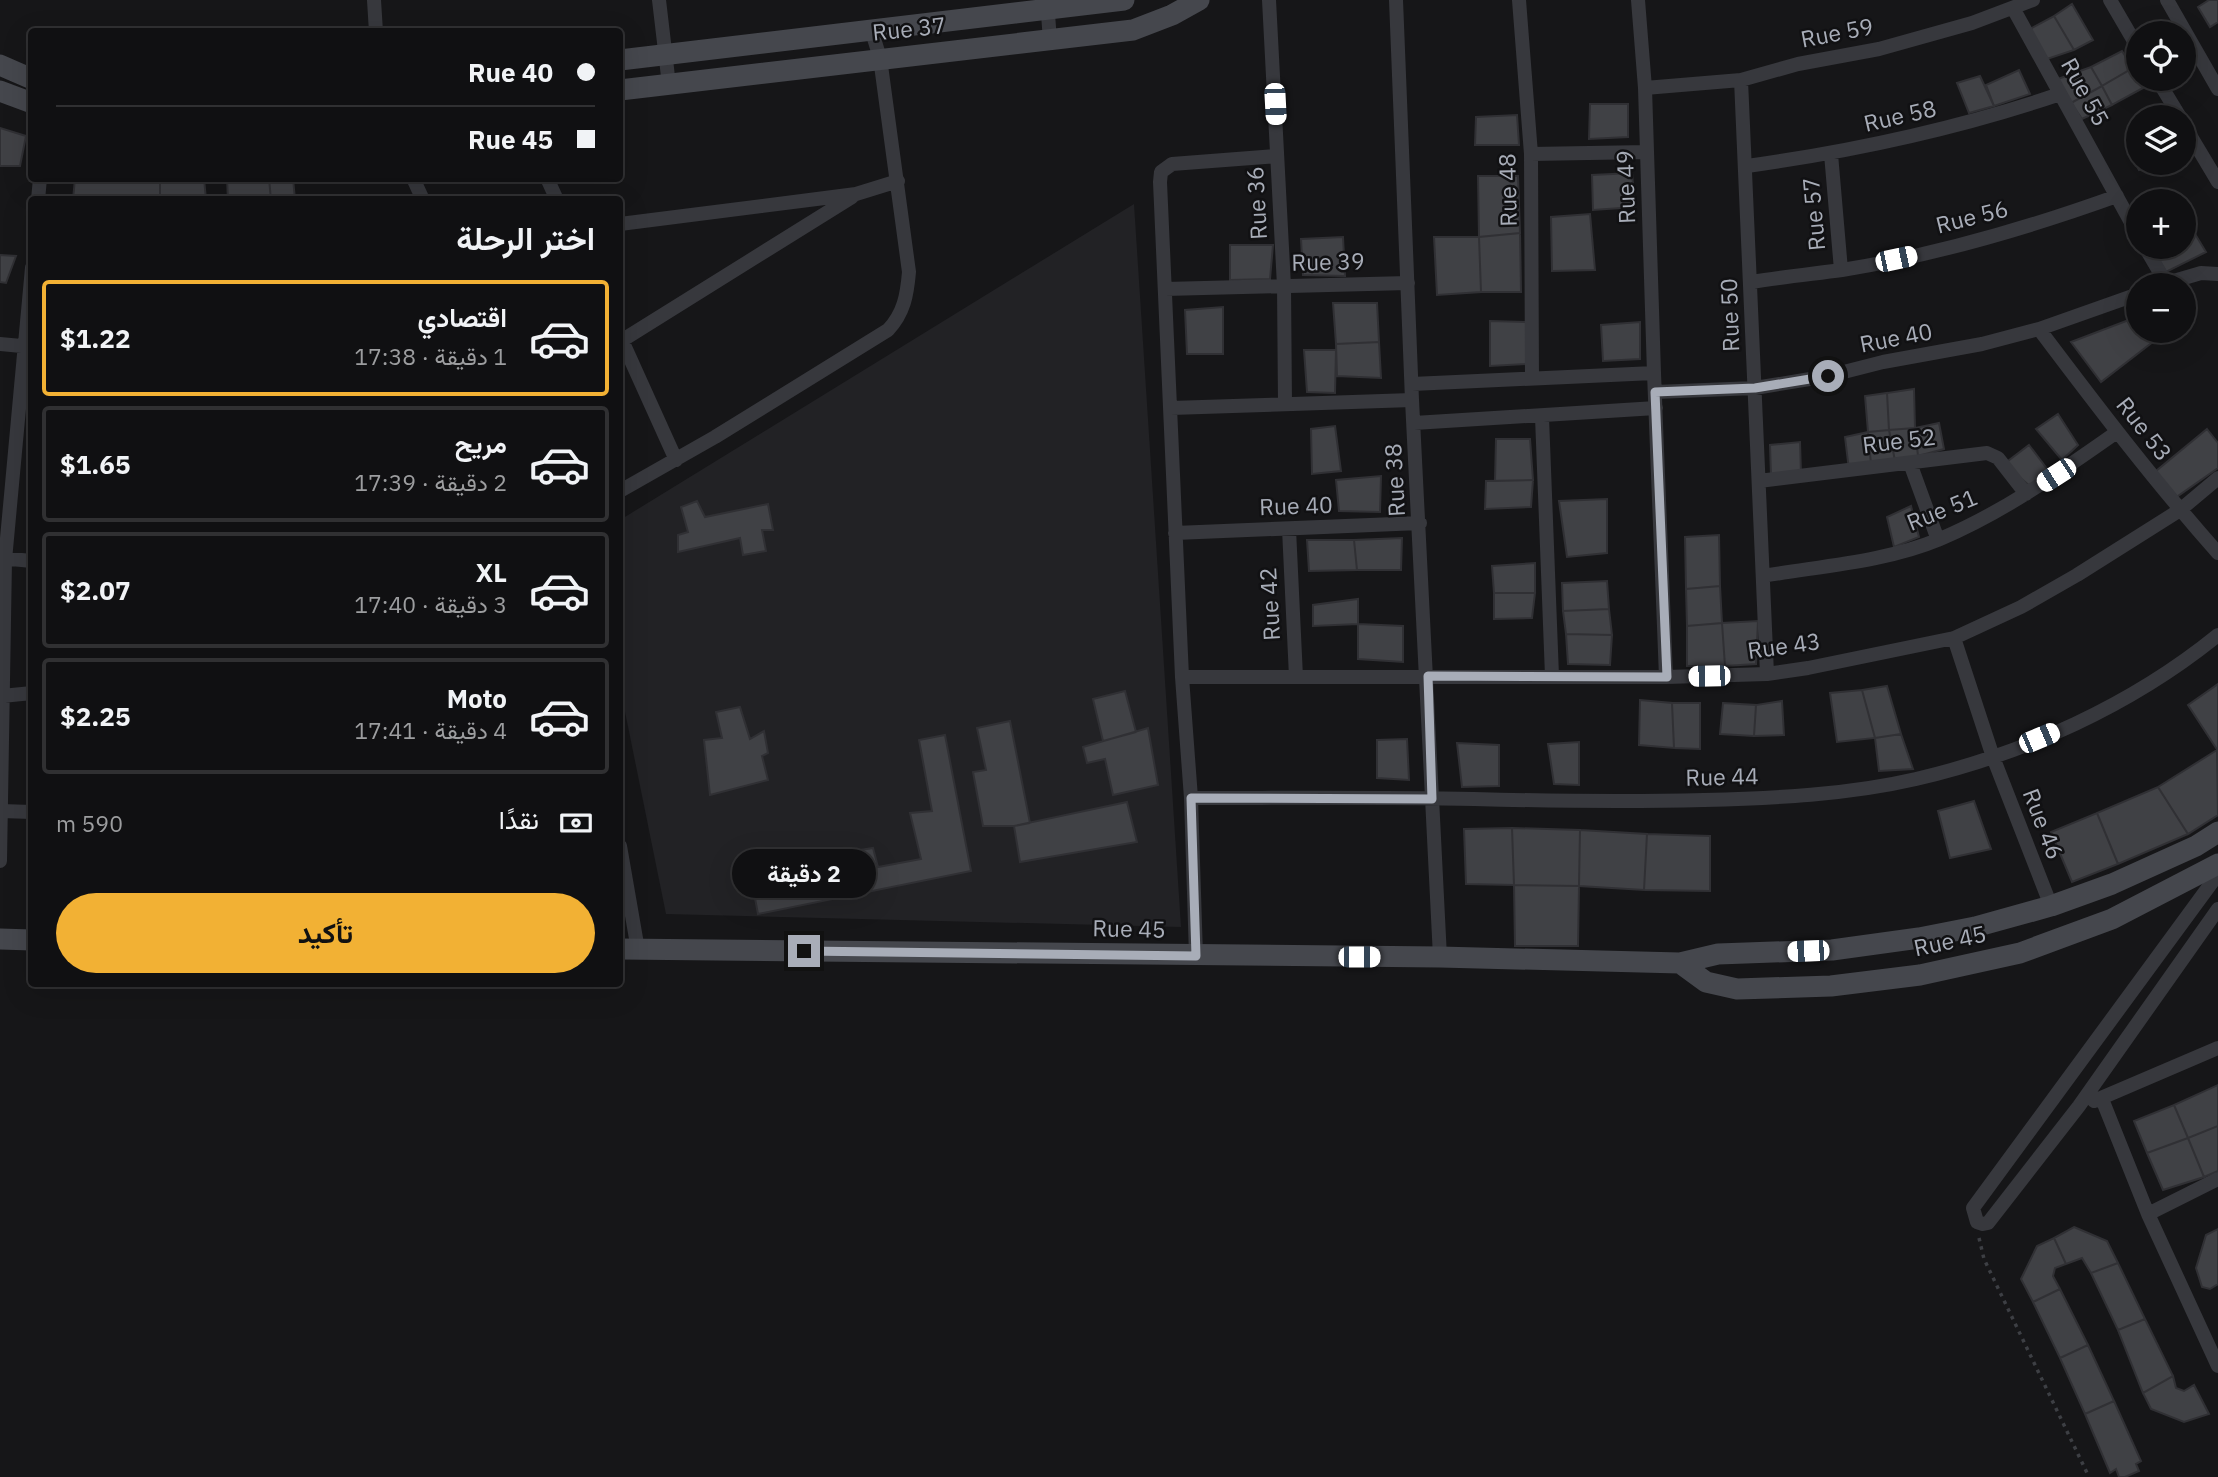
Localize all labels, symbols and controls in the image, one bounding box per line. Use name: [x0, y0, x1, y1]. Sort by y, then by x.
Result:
street label: Rue 37: [871, 9, 947, 47]
street label: Rue 59: [1798, 10, 1876, 54]
map controls: [2126, 21, 2196, 343]
button: locate: [2126, 21, 2196, 91]
street label: Rue 55: [2055, 52, 2117, 131]
text: Rue 40: [468, 55, 553, 89]
car: [1264, 82, 1287, 126]
street label: Rue 58: [1861, 92, 1939, 138]
button: layers: [2126, 105, 2196, 175]
text: Rue 45: [468, 122, 553, 156]
street label: Rue 49: [1609, 150, 1641, 224]
street label: Rue 48: [1491, 153, 1523, 227]
street label: Rue 36: [1239, 166, 1273, 241]
street label: Rue 57: [1795, 176, 1831, 252]
button: +: [2126, 189, 2196, 259]
street label: Rue 56: [1932, 193, 2011, 239]
text: اختر الرحلة: [456, 217, 595, 259]
car: [1874, 244, 1919, 274]
street label: Rue 39: [1291, 245, 1365, 277]
button: −: [2126, 273, 2196, 343]
street label: Rue 50: [1713, 278, 1745, 352]
text: اقتصادي: [418, 300, 507, 334]
icon: car: [528, 307, 591, 370]
street label: Rue 40: [1857, 315, 1935, 359]
text: $1.22: [60, 321, 131, 355]
text: 1 دقيقة · 17:38: [354, 341, 507, 371]
route start: [1812, 360, 1844, 392]
street label: Rue 53: [2110, 390, 2179, 467]
street label: Rue 52: [1861, 421, 1937, 459]
text: مريح: [455, 426, 507, 460]
icon: car: [528, 433, 591, 496]
street label: Rue 38: [1377, 443, 1411, 518]
text: $1.65: [60, 447, 131, 481]
car: [2033, 455, 2080, 495]
text: 2 دقيقة · 17:39: [354, 467, 507, 497]
street label: Rue 51: [1902, 481, 1981, 537]
street label: Rue 40: [1259, 489, 1333, 521]
text: XL: [476, 555, 507, 589]
icon: car: [528, 559, 591, 622]
street label: Rue 42: [1252, 567, 1286, 642]
text: $2.07: [60, 573, 131, 607]
text: 3 دقيقة · 17:40: [354, 589, 507, 619]
street label: Rue 43: [1745, 625, 1822, 665]
car: [1688, 665, 1731, 687]
text: Moto: [447, 681, 507, 715]
icon: car: [528, 685, 591, 748]
text: $2.25: [60, 699, 131, 733]
text: 4 دقيقة · 17:41: [354, 715, 507, 745]
car: [2016, 720, 2063, 756]
street label: Rue 44: [1685, 760, 1759, 792]
street label: Rue 46: [2017, 784, 2071, 863]
text: نقدًا: [499, 802, 539, 836]
icon: cash: [557, 804, 595, 842]
text: 590 m: [56, 808, 123, 838]
callout: 2 دقيقة: [732, 850, 876, 898]
text: 2 دقيقة: [767, 858, 841, 888]
button: تأكيد: [56, 893, 595, 973]
street label: Rue 45: [1092, 912, 1166, 944]
street label: Rue 45: [1911, 918, 1989, 962]
route end: [788, 935, 820, 967]
car: [1787, 940, 1830, 962]
car: [1339, 947, 1381, 968]

